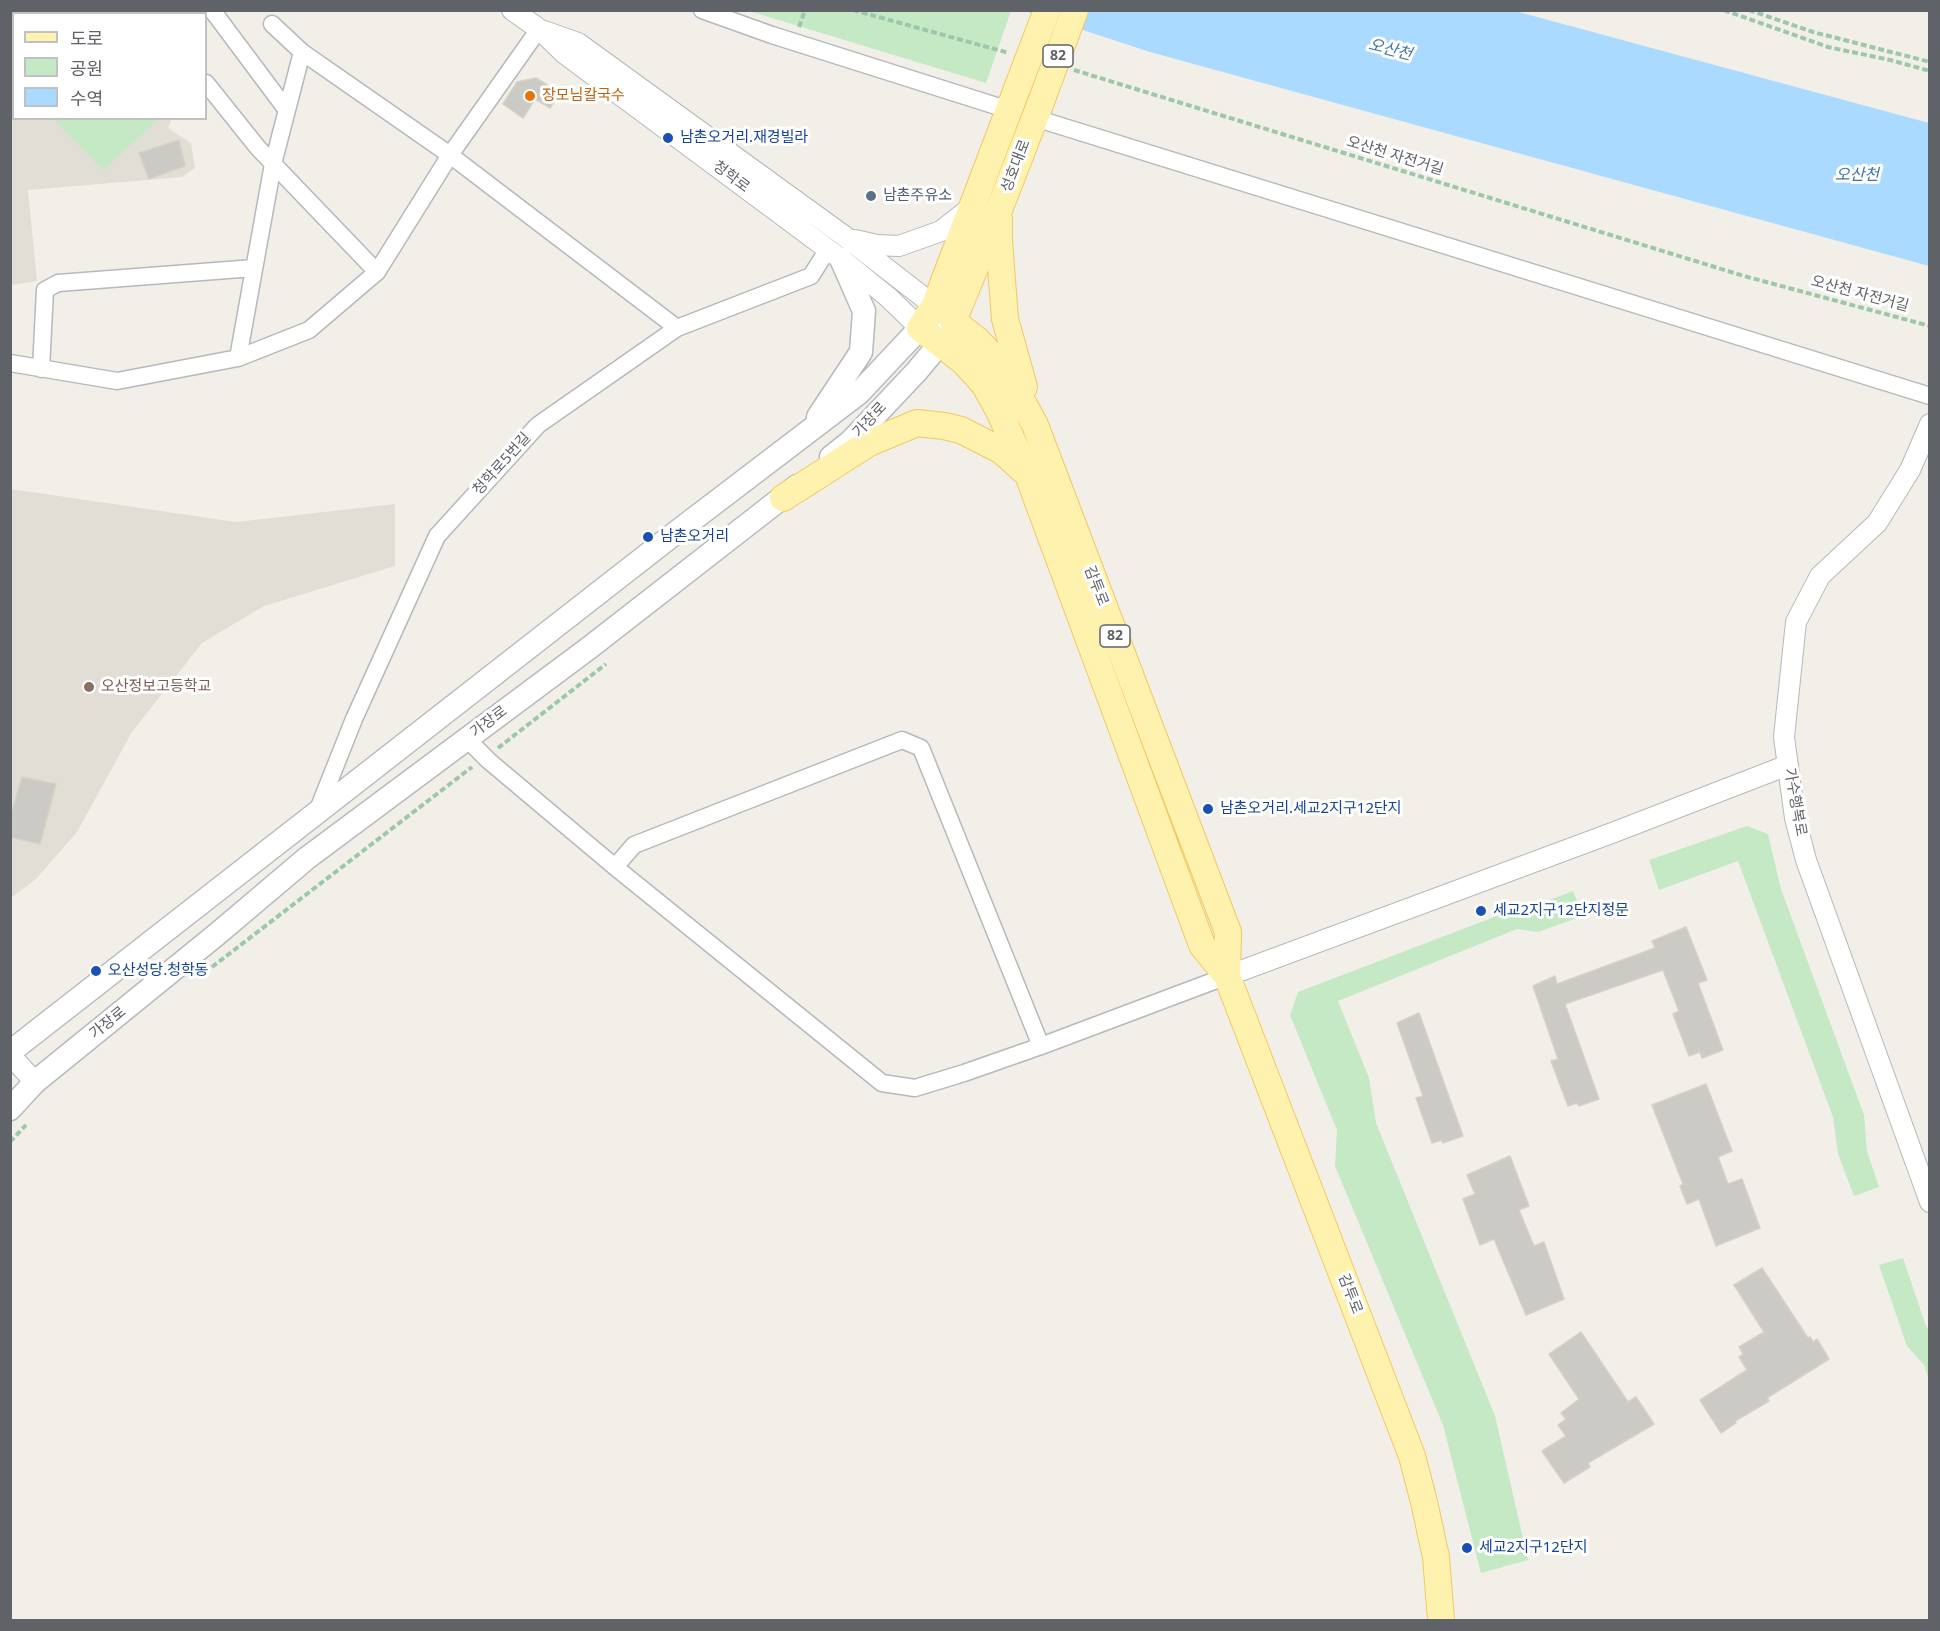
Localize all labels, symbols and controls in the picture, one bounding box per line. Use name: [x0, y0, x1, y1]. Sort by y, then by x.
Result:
legend: [12, 12, 207, 120]
text: 도로: [70, 26, 103, 50]
water label: 오산천: [1366, 35, 1414, 65]
road number: 82: [1043, 45, 1073, 67]
text: 공원: [70, 56, 103, 80]
text: 수역: [70, 86, 103, 110]
place label: 장모님칼국수: [542, 87, 625, 105]
marker: 장모님칼국수: [523, 89, 537, 103]
place label: 남촌오거리.재경빌라: [680, 129, 808, 147]
marker: 남촌오거리.재경빌라: [661, 131, 675, 145]
street label: 오산천 자전거길: [1344, 133, 1446, 179]
street label: 성호대로: [998, 137, 1034, 195]
street label: 청학로: [709, 157, 753, 197]
water label: 오산천: [1835, 165, 1879, 185]
place label: 남촌주유소: [883, 187, 952, 205]
marker: 남촌주유소: [864, 189, 878, 203]
street label: 오산천 자전거길: [1809, 272, 1911, 316]
street label: 가장로: [849, 399, 891, 441]
street label: 청학로5번길: [469, 429, 535, 499]
place label: 남촌오거리: [660, 528, 729, 546]
marker: 남촌오거리: [641, 530, 655, 544]
street label: 감투로: [1080, 563, 1112, 609]
road number: 82: [1100, 625, 1130, 647]
place label: 오산정보고등학교: [101, 678, 211, 696]
marker: 오산정보고등학교: [82, 680, 96, 694]
street label: 가장로: [467, 702, 511, 742]
street label: 가수행복로: [1780, 766, 1810, 838]
place label: 남촌오거리.세교2지구12단지: [1220, 800, 1402, 818]
marker: 남촌오거리.세교2지구12단지: [1201, 802, 1215, 816]
place label: 세교2지구12단지정문: [1493, 902, 1629, 920]
marker: 세교2지구12단지정문: [1474, 904, 1488, 918]
place label: 오산성당.청학동: [108, 962, 209, 980]
marker: 오산성당.청학동: [89, 964, 103, 978]
street label: 가장로: [86, 1003, 130, 1043]
street label: 감투로: [1334, 1271, 1366, 1317]
place label: 세교2지구12단지: [1479, 1539, 1588, 1557]
marker: 세교2지구12단지: [1460, 1541, 1474, 1555]

